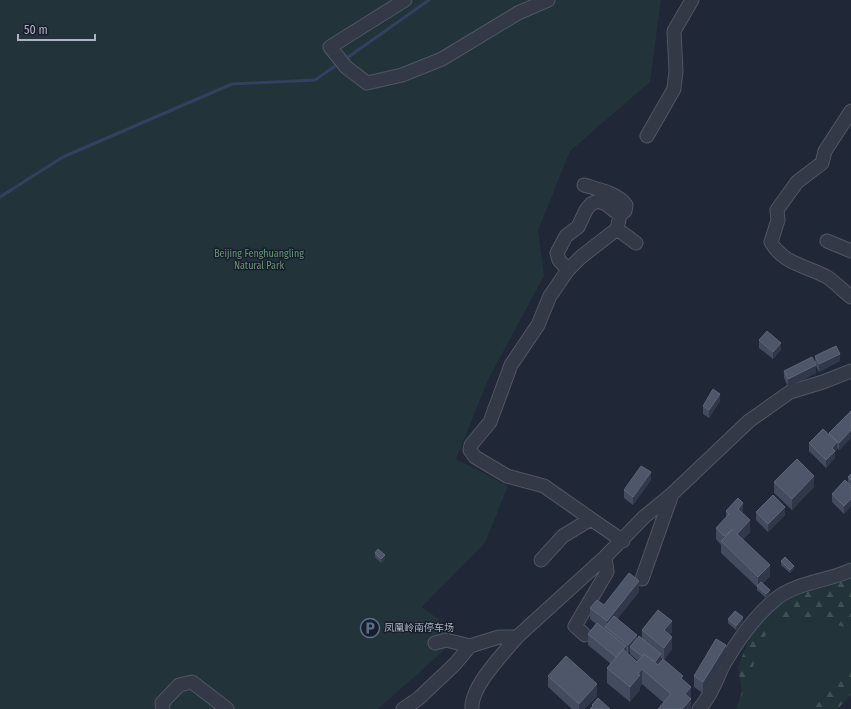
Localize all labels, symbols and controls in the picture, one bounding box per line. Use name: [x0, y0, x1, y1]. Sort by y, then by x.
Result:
scale bar: [18, 16, 95, 42]
text: 50 m: [24, 23, 48, 37]
park label: Beijing Fenghuangling Natural Park: [214, 248, 304, 272]
parking icon: 凤凰岭南停车场: [359, 617, 381, 639]
place label: 凤凰岭南停车场: [384, 622, 454, 634]

